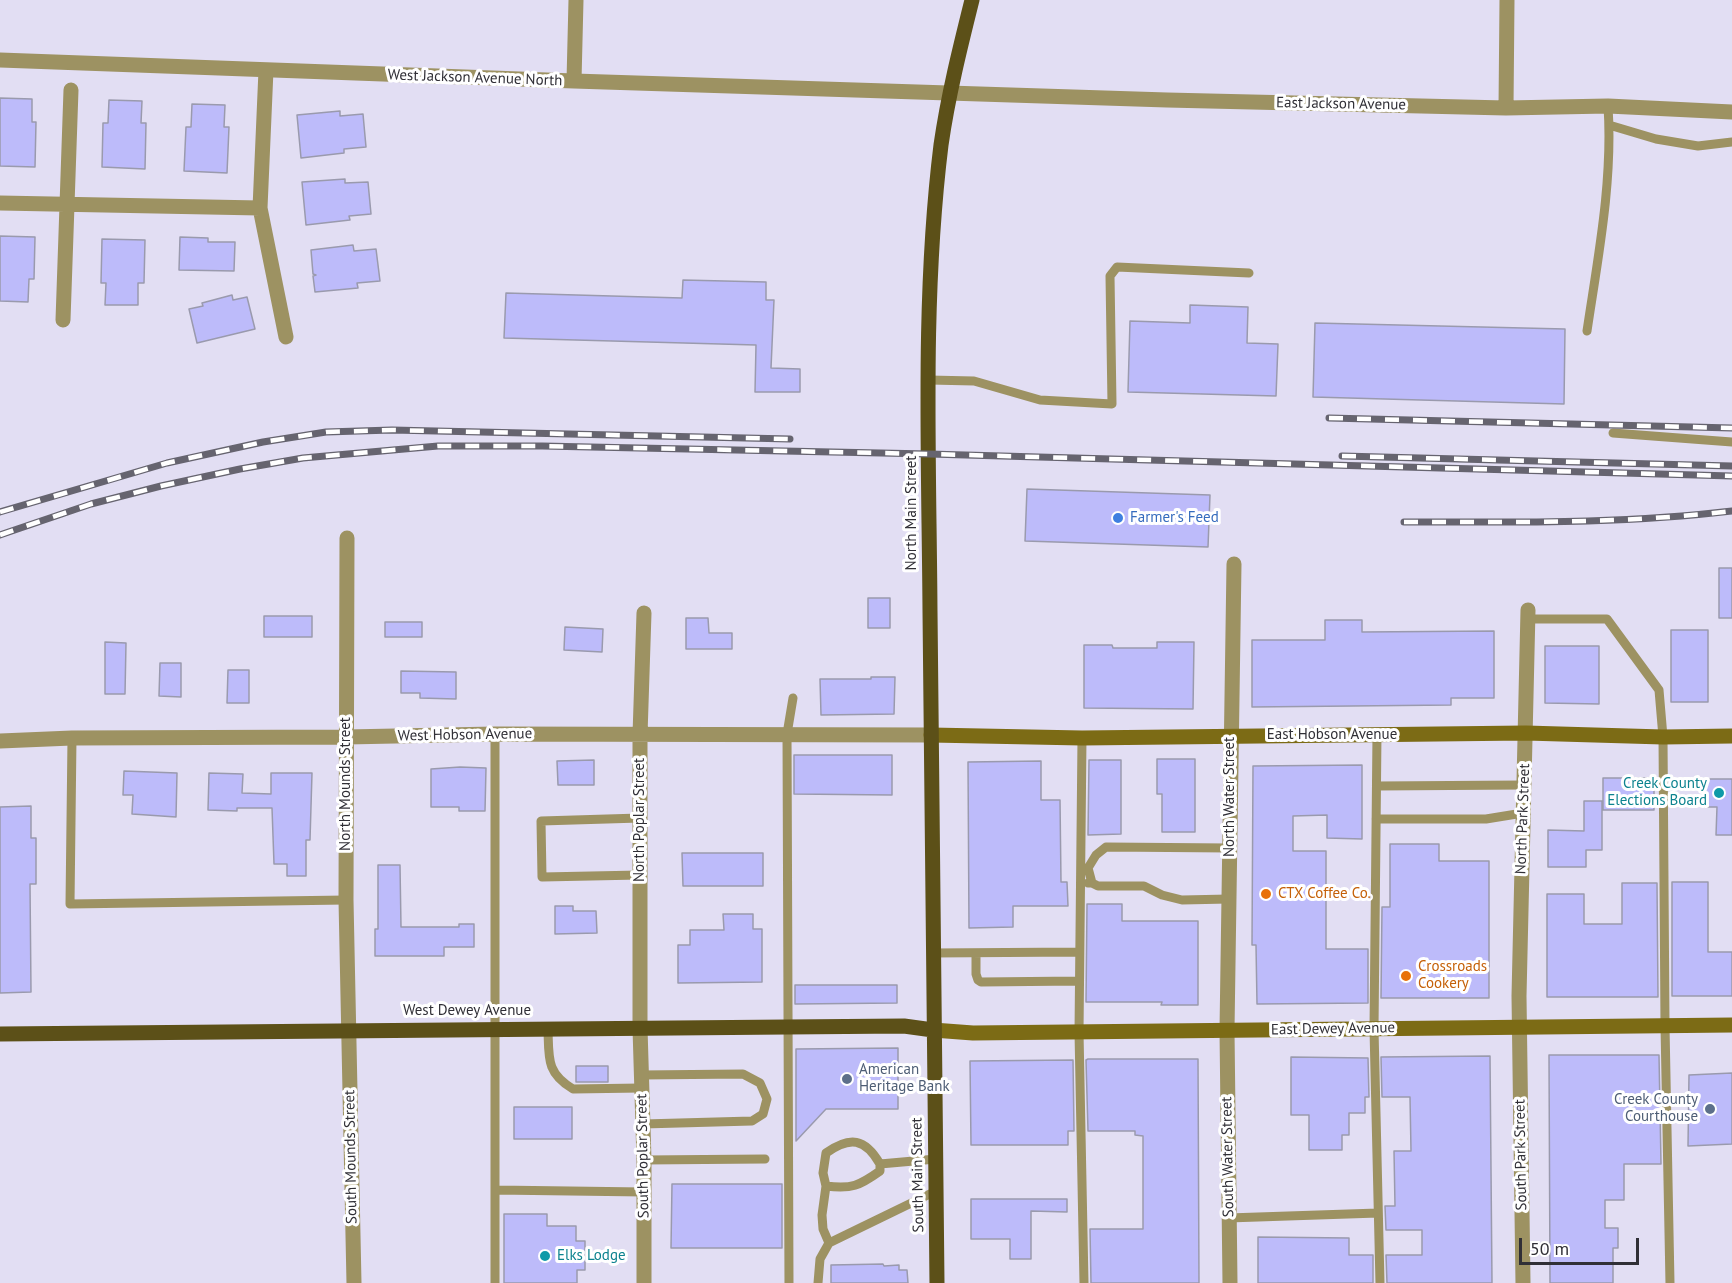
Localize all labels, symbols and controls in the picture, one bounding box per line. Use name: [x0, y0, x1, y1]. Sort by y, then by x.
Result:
street label: West Jackson Avenue North: [387, 66, 563, 90]
street label: East Jackson Avenue: [1276, 94, 1406, 114]
street label: North Main Street: [903, 456, 921, 570]
place label: Farmer's Feed: [1130, 509, 1219, 527]
marker: Farmer's Feed: [1111, 511, 1125, 525]
street label: North Mounds Street: [337, 717, 355, 851]
street label: West Hobson Avenue: [398, 725, 532, 745]
street label: East Hobson Avenue: [1267, 726, 1397, 744]
street label: North Water Street: [1221, 737, 1239, 857]
street label: North Poplar Street: [631, 758, 649, 882]
street label: North Park Street: [1512, 763, 1534, 875]
place label: Creek County Elections Board: [1607, 775, 1707, 810]
marker: Creek County Elections Board: [1712, 786, 1726, 800]
place label: CTX Coffee Co.: [1278, 885, 1371, 903]
marker: CTX Coffee Co.: [1259, 887, 1273, 901]
place label: Crossroads Cookery: [1418, 958, 1487, 993]
marker: Crossroads Cookery: [1399, 969, 1413, 983]
street label: West Dewey Avenue: [403, 1002, 531, 1020]
street label: East Dewey Avenue: [1271, 1019, 1395, 1039]
place label: American Heritage Bank: [859, 1061, 950, 1096]
marker: American Heritage Bank: [840, 1072, 854, 1086]
street label: South Mounds Street: [341, 1090, 361, 1224]
place label: Creek County Courthouse: [1614, 1091, 1698, 1126]
street label: South Poplar Street: [633, 1094, 653, 1218]
street label: South Water Street: [1218, 1097, 1238, 1217]
street label: South Park Street: [1511, 1099, 1531, 1211]
marker: Creek County Courthouse: [1703, 1102, 1717, 1116]
street label: South Main Street: [908, 1117, 928, 1233]
scale bar: [1522, 1226, 1642, 1264]
text: 50 m: [1530, 1237, 1569, 1260]
place label: Elks Lodge: [557, 1247, 626, 1265]
marker: Elks Lodge: [538, 1249, 552, 1263]

